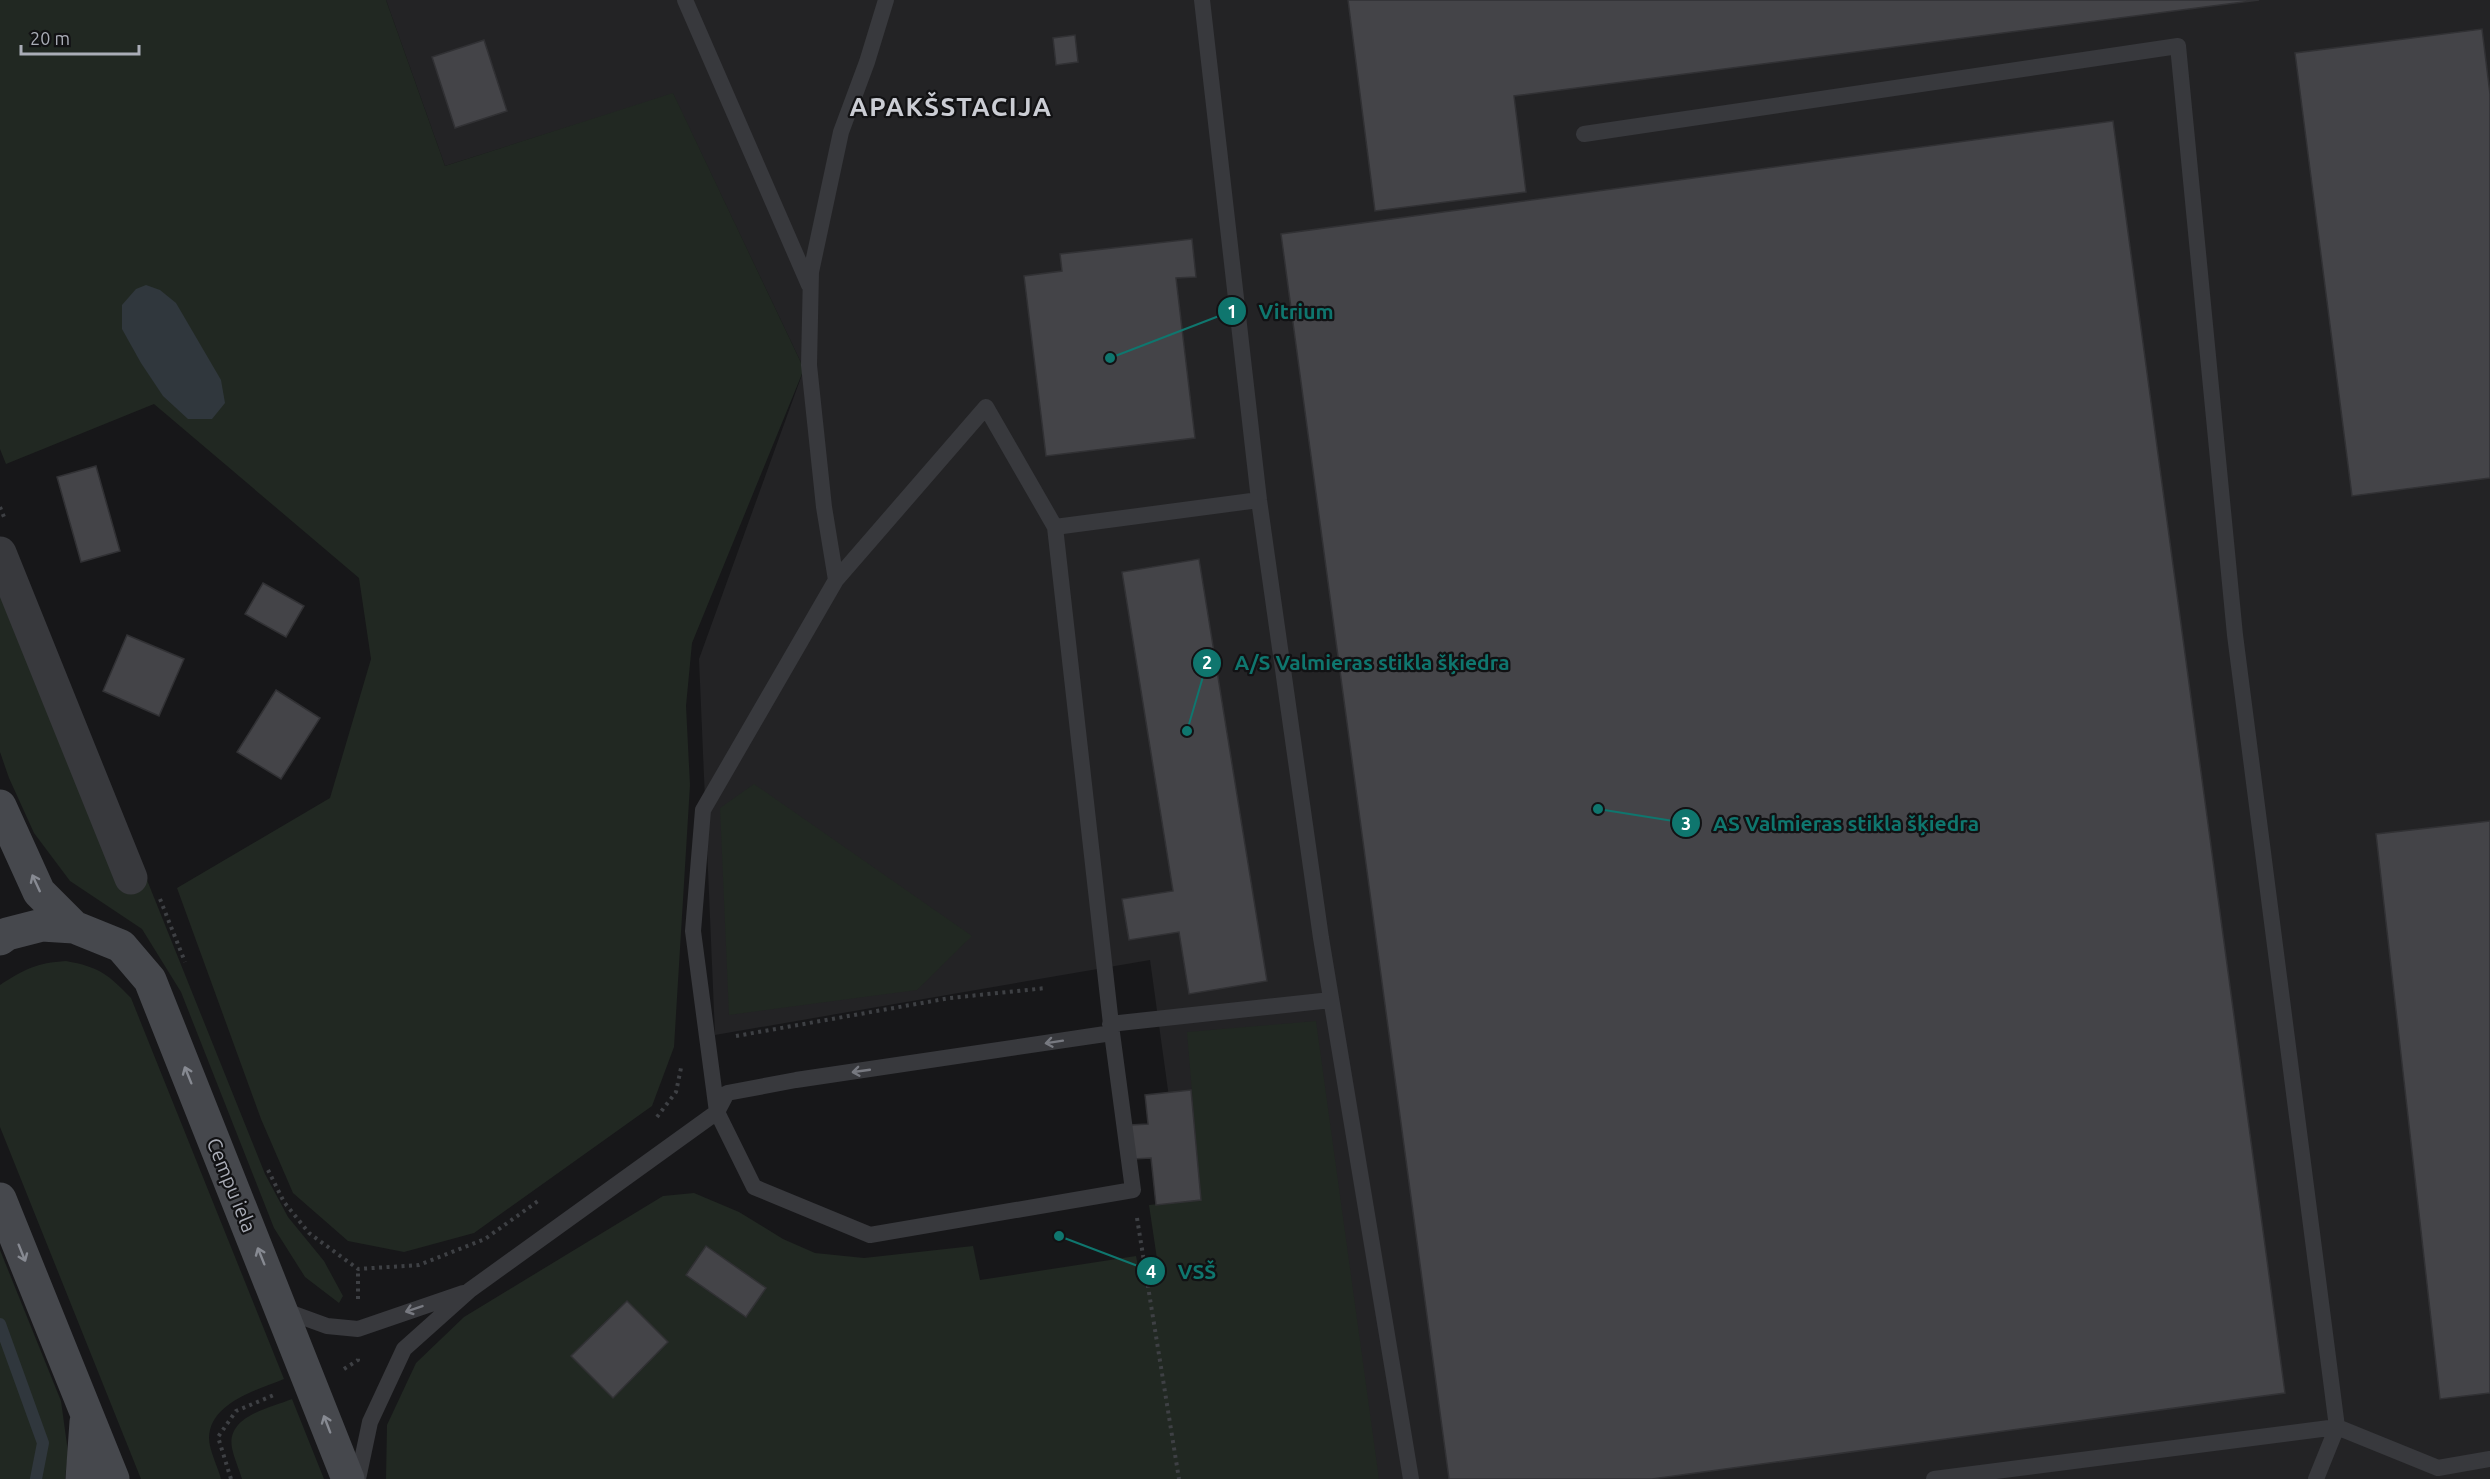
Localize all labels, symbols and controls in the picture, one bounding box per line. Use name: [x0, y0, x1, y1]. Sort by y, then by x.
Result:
scale bar: [21, 18, 140, 56]
text: 20 m: [30, 28, 70, 48]
district label: APAKŠSTACIJA: [849, 91, 1053, 121]
callout: Vitrium: [1217, 292, 1346, 331]
text: Vitrium: [1258, 299, 1334, 323]
text: 1: [1227, 301, 1237, 321]
callout: A/S Valmieras stikla šķiedra: [1192, 643, 1521, 682]
text: A/S Valmieras stikla šķiedra: [1234, 650, 1510, 675]
text: 2: [1202, 652, 1212, 672]
callout: AS Valmieras stikla šķiedra: [1671, 804, 1991, 843]
text: AS Valmieras stikla šķiedra: [1713, 811, 1979, 836]
text: 3: [1681, 813, 1691, 833]
one-way arrow: [29, 875, 41, 893]
one-way arrow: [1044, 1037, 1064, 1048]
one-way arrow: [182, 1066, 193, 1085]
one-way arrow: [852, 1066, 871, 1077]
street label: Cempu iela: [203, 1134, 261, 1236]
one-way arrow: [17, 1244, 28, 1262]
one-way arrow: [255, 1247, 266, 1266]
callout: VSŠ: [1136, 1252, 1229, 1291]
text: VSŠ: [1178, 1259, 1216, 1283]
text: 4: [1146, 1261, 1156, 1281]
one-way arrow: [405, 1305, 424, 1316]
one-way arrow: [321, 1416, 332, 1434]

